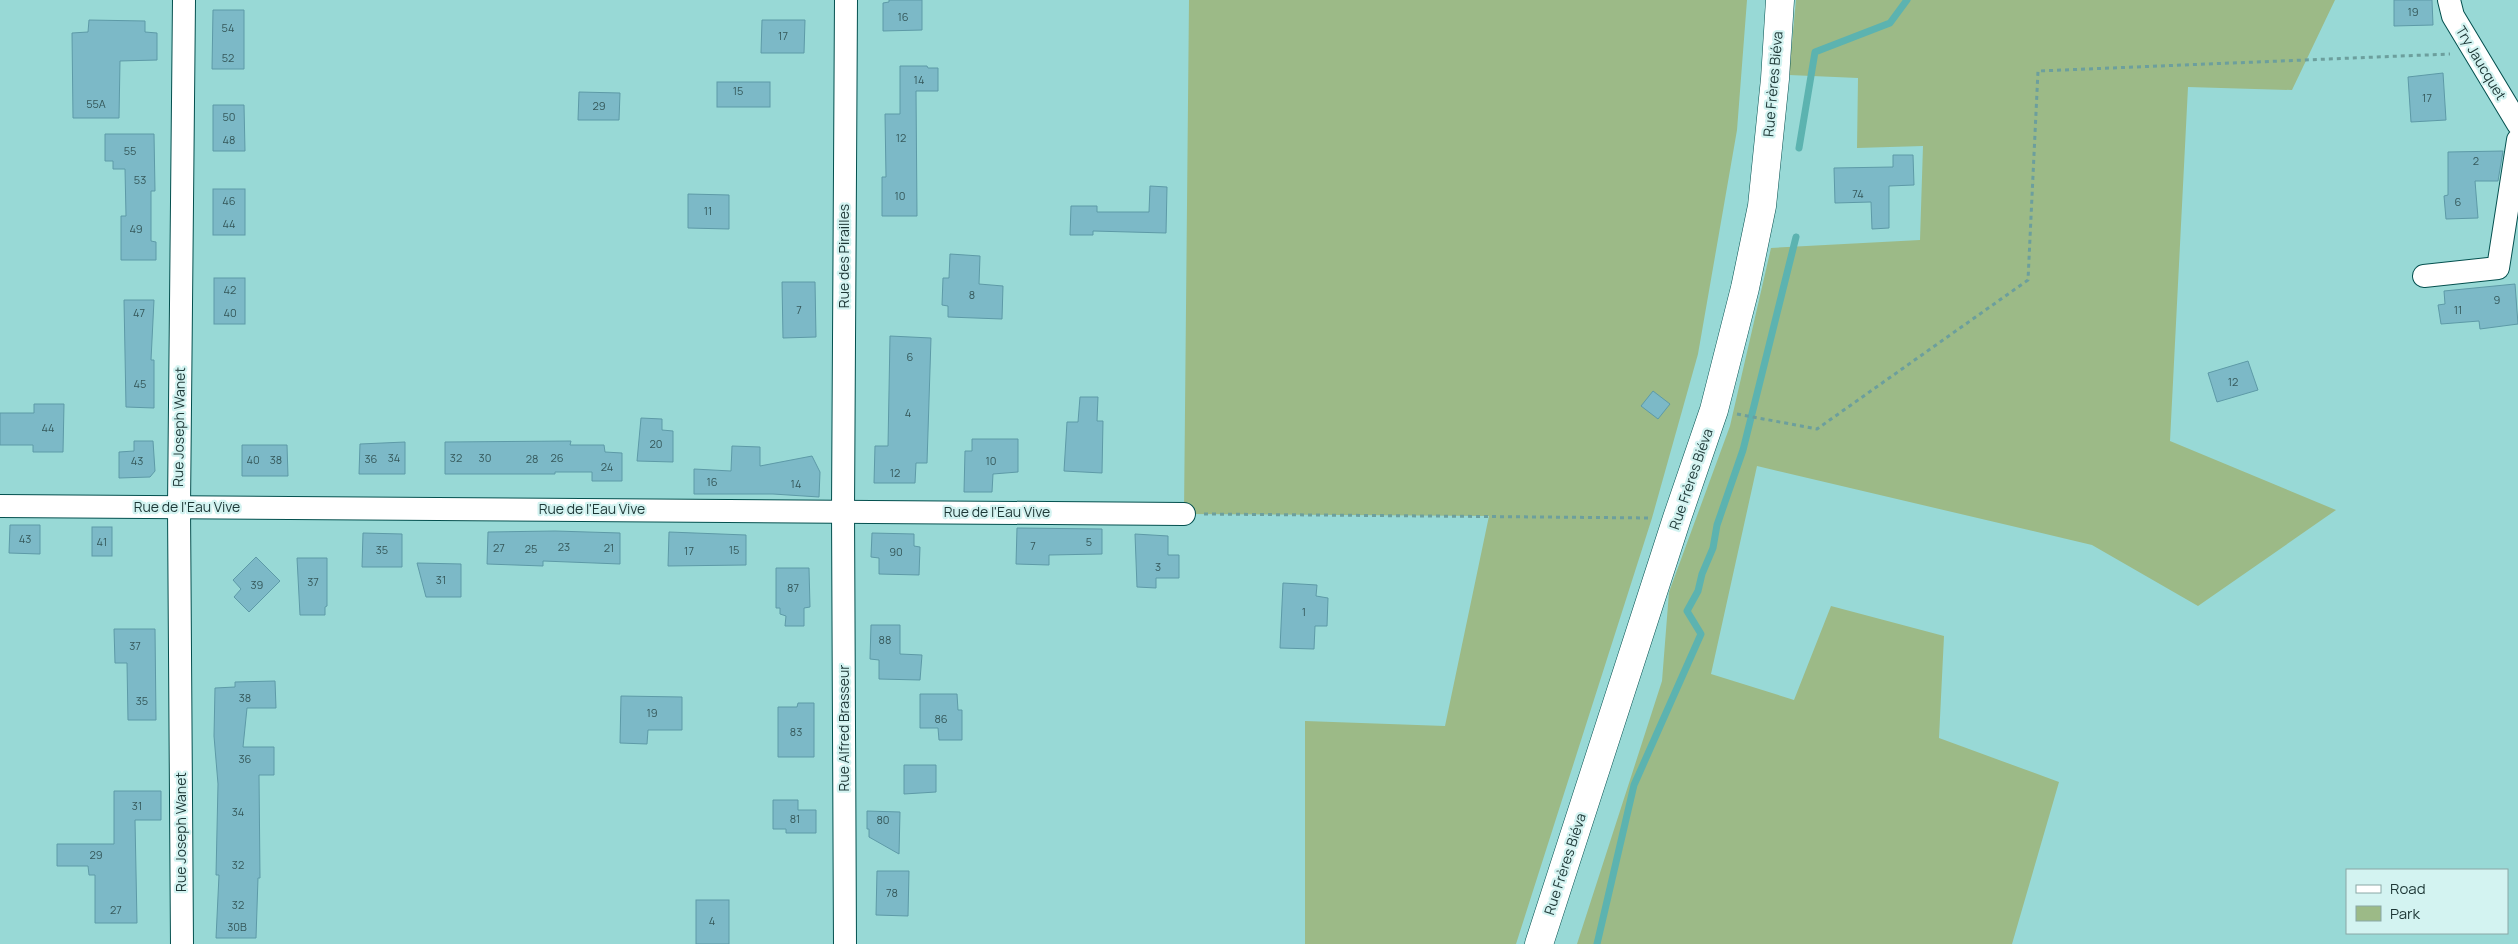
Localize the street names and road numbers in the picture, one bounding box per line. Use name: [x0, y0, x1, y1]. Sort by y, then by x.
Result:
street label: Try Jaucquet: [2452, 22, 2511, 104]
street label: Rue Frères Biéva: [1758, 30, 1787, 138]
street label: Rue des Pirailles: [834, 204, 853, 308]
street label: Rue Joseph Wanet: [168, 367, 189, 487]
street label: Rue Frères Biéva: [1664, 426, 1717, 532]
street label: Rue de l'Eau Vive: [134, 497, 240, 516]
street label: Rue de l'Eau Vive: [539, 499, 645, 518]
street label: Rue de l'Eau Vive: [944, 502, 1050, 521]
street label: Rue Alfred Brasseur: [834, 665, 853, 791]
street label: Rue Joseph Wanet: [171, 772, 190, 892]
street label: Rue Frères Biéva: [1539, 811, 1590, 917]

